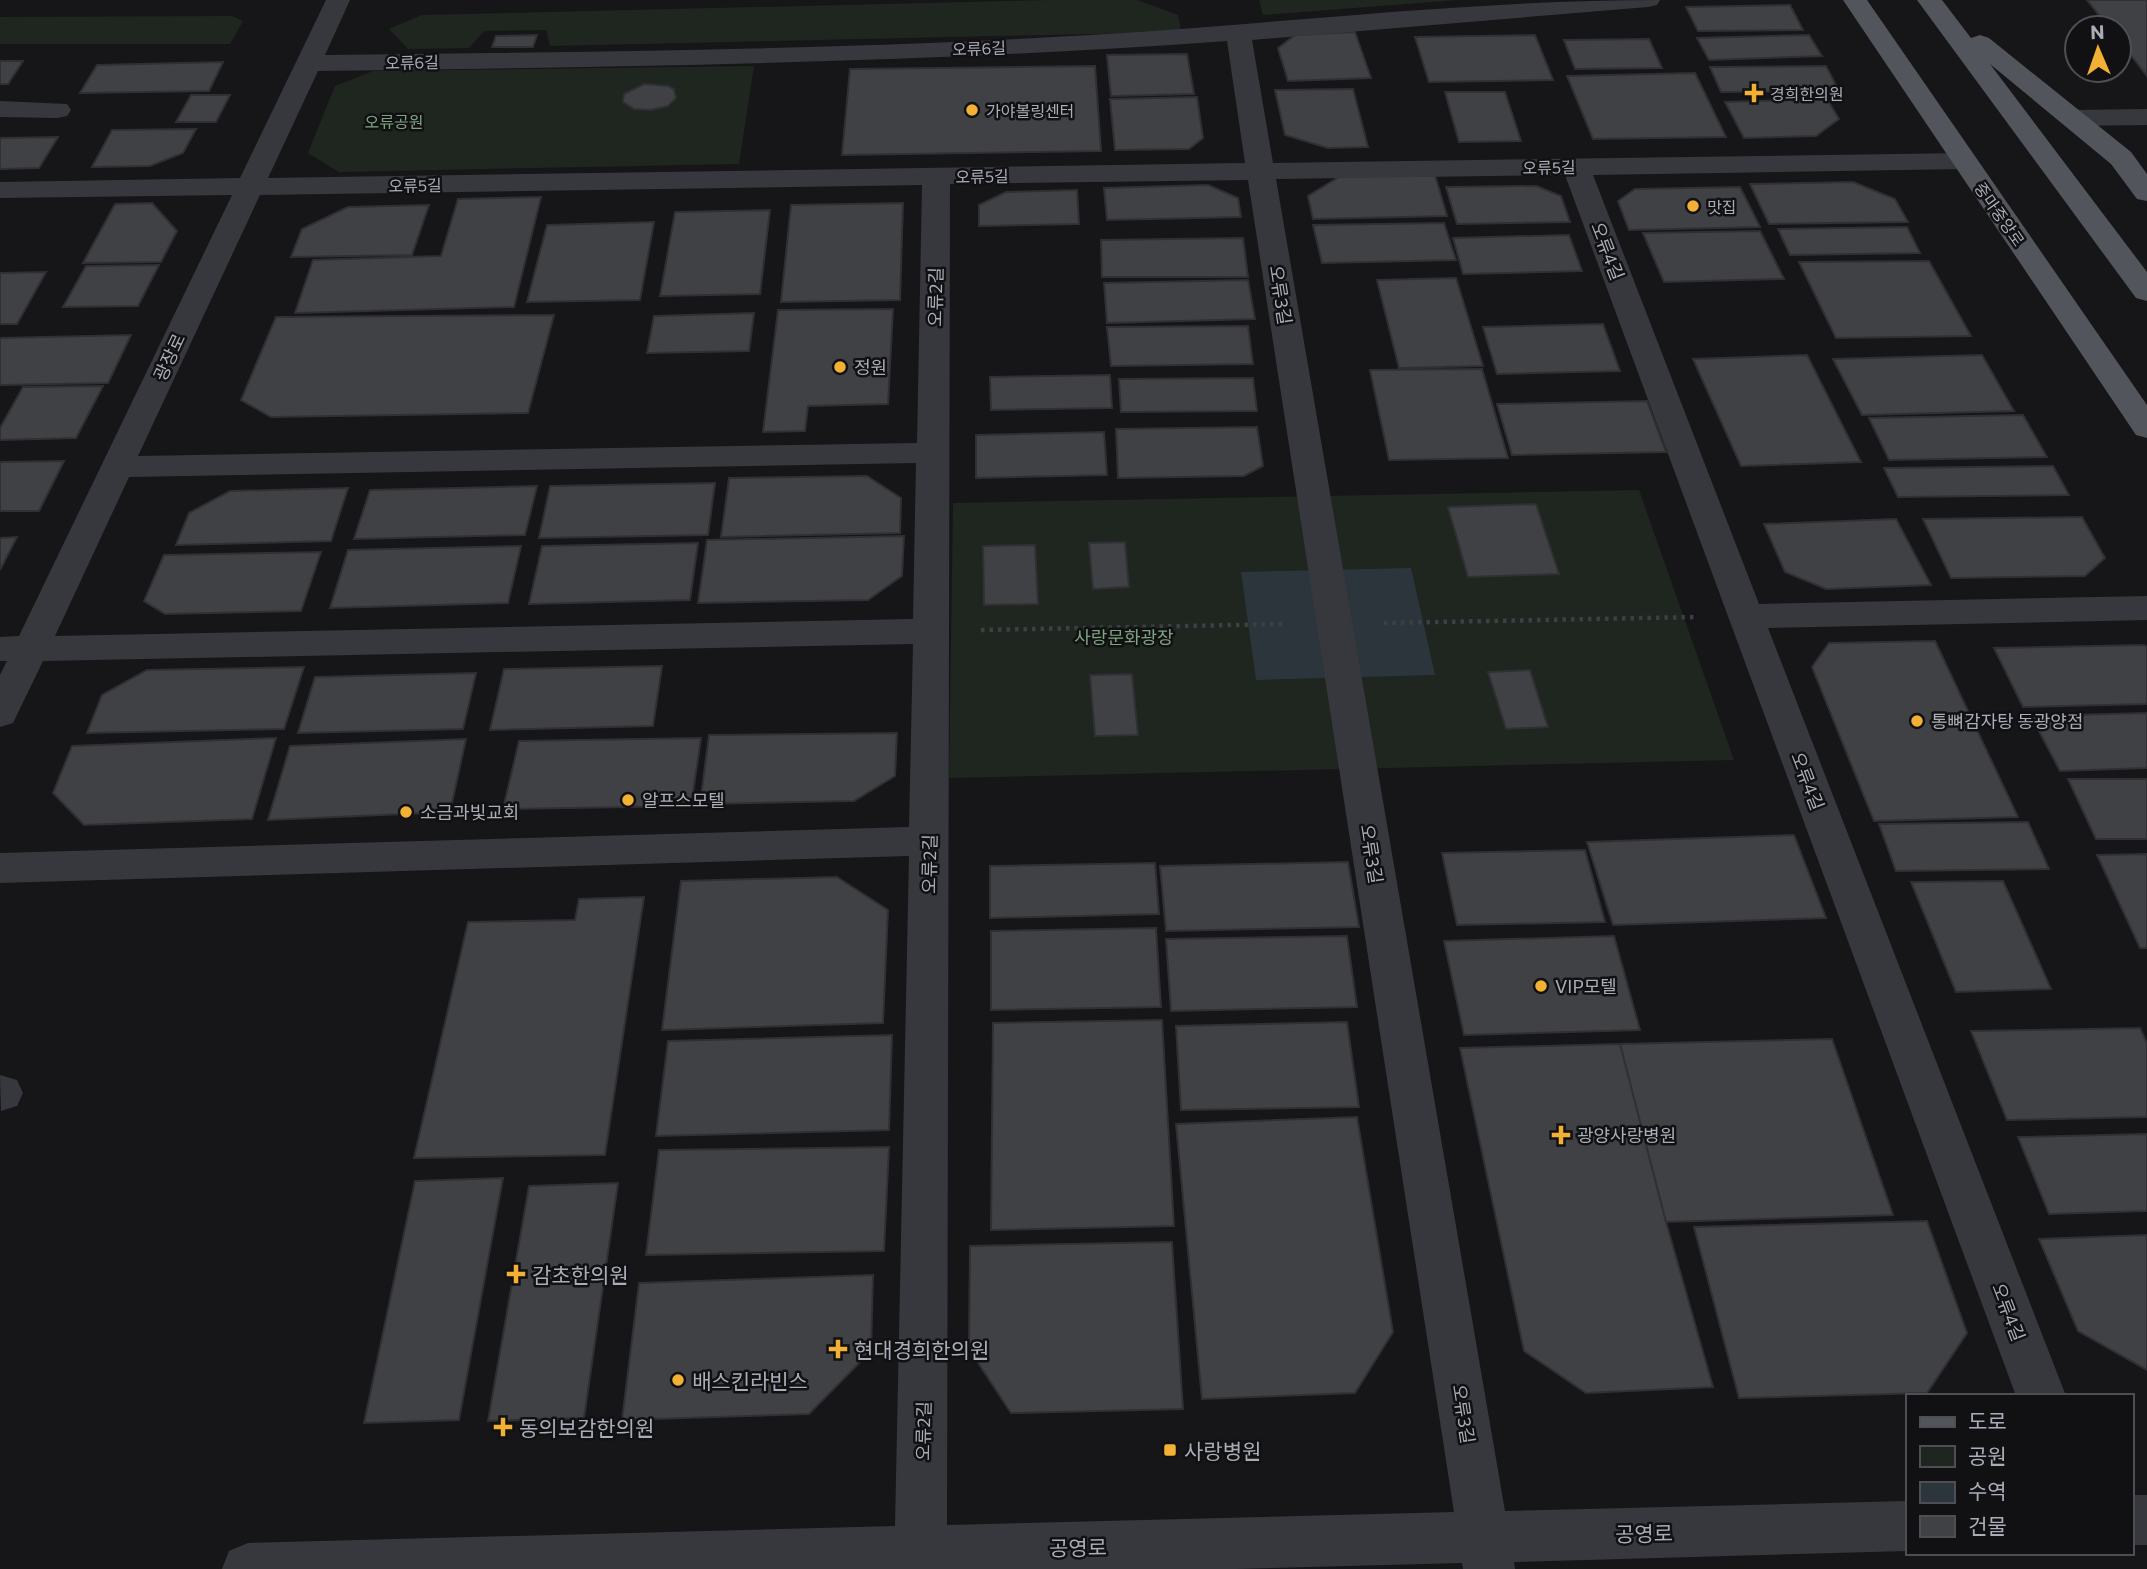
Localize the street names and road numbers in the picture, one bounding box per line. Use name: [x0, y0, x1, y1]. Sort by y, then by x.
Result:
street label: 오류6길: [952, 38, 1006, 58]
street label: 오류6길: [385, 52, 439, 72]
street label: 오류5길: [1522, 157, 1576, 177]
street label: 오류5길: [955, 166, 1009, 186]
street label: 오류5길: [388, 175, 442, 195]
street label: 중마중앙로: [1971, 178, 2029, 250]
street label: 오류4길: [1587, 219, 1629, 283]
street label: 오류3길: [1265, 264, 1297, 326]
street label: 오류2길: [923, 267, 947, 327]
street label: 광장로: [149, 330, 189, 384]
street label: 오류4길: [1787, 749, 1829, 813]
street label: 오류3길: [1356, 823, 1388, 885]
street label: 오류2길: [917, 834, 941, 894]
street label: 오류4길: [1988, 1280, 2030, 1344]
street label: 오류3길: [1448, 1383, 1480, 1445]
street label: 오류2길: [911, 1401, 935, 1461]
street label: 공영로: [1615, 1520, 1673, 1546]
street label: 공영로: [1049, 1534, 1107, 1560]

